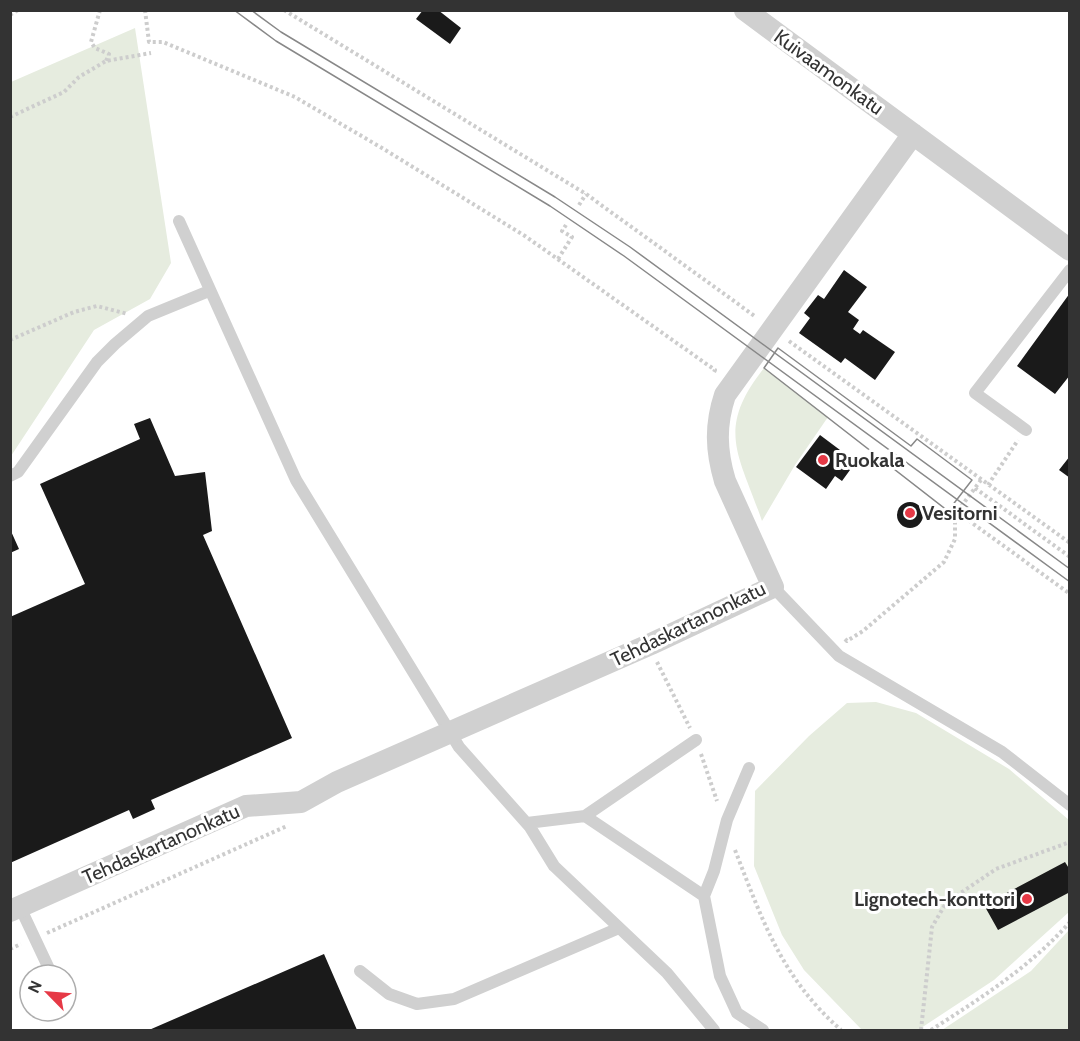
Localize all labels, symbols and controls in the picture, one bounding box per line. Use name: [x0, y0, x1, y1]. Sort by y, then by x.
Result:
street label: Kuivaamonkatu: [769, 24, 889, 120]
place label: Ruokala: [835, 448, 905, 472]
marker: Ruokala: [816, 453, 830, 467]
place label: Vesitorni: [922, 501, 998, 525]
marker: Vesitorni: [903, 506, 917, 520]
street label: Tehdaskartanonkatu: [607, 576, 769, 672]
street label: Tehdaskartanonkatu: [79, 799, 243, 889]
place label: Lignotech-konttori: [854, 887, 1015, 911]
marker: Lignotech-konttori: [1020, 892, 1034, 906]
north arrow: [18, 963, 78, 1023]
text: N: [24, 978, 46, 996]

